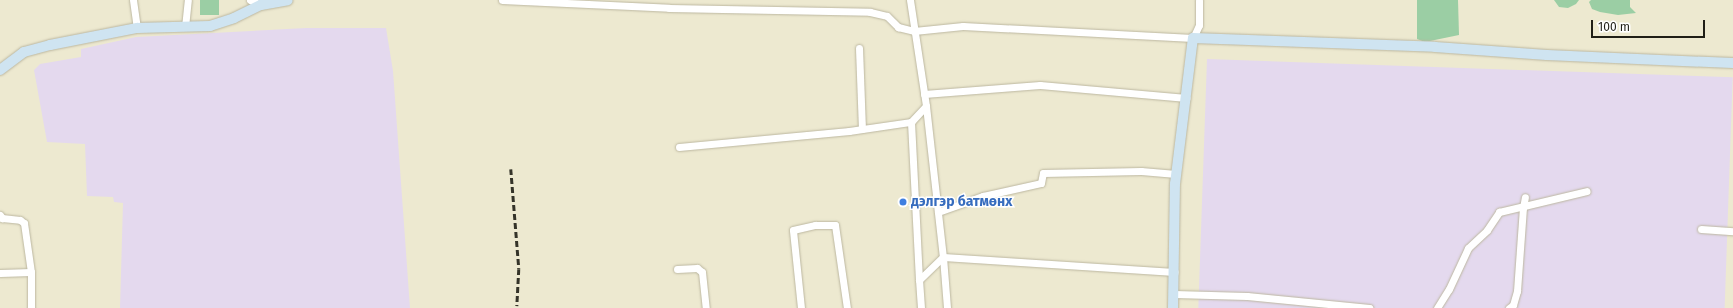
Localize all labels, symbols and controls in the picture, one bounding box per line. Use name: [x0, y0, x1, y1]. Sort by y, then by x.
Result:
scale bar: [1593, 12, 1707, 38]
text: 100 m: [1598, 20, 1630, 34]
place label: дэлгэр батмөнх: [911, 194, 1012, 210]
marker: дэлгэр батмөнх: [898, 197, 908, 207]

